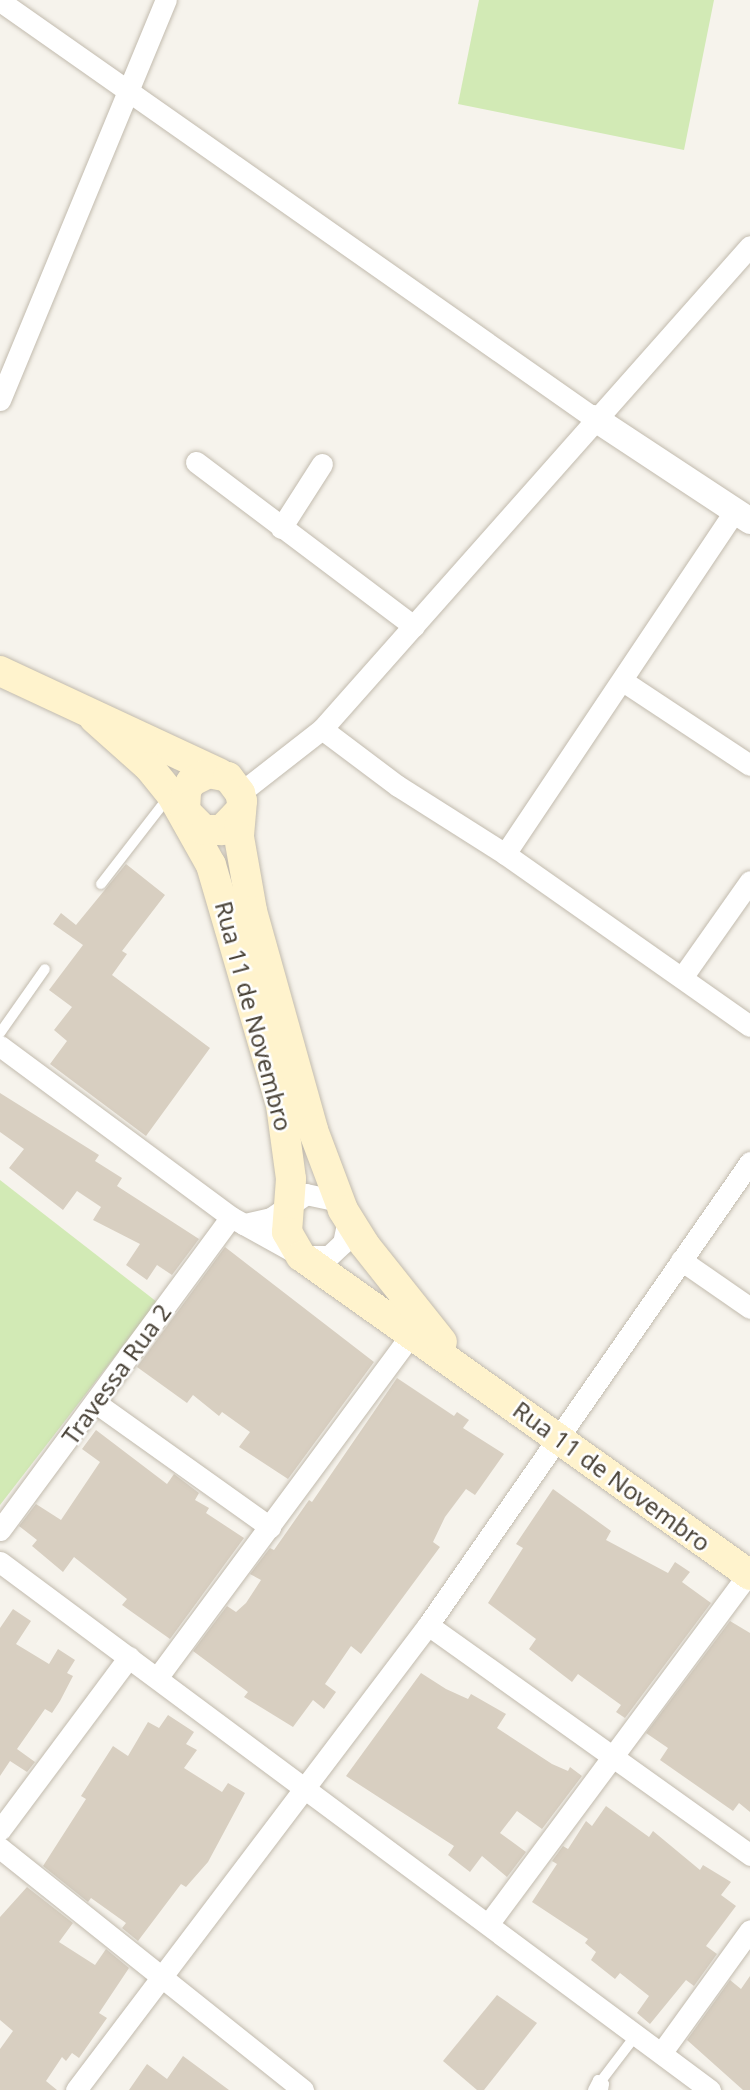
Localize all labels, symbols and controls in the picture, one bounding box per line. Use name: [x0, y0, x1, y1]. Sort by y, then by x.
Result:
street label: Rua 11 de Novembro: [209, 898, 299, 1134]
street label: Travessa Rua 2: [55, 1298, 177, 1450]
street label: Rua 11 de Novembro: [508, 1395, 716, 1557]

